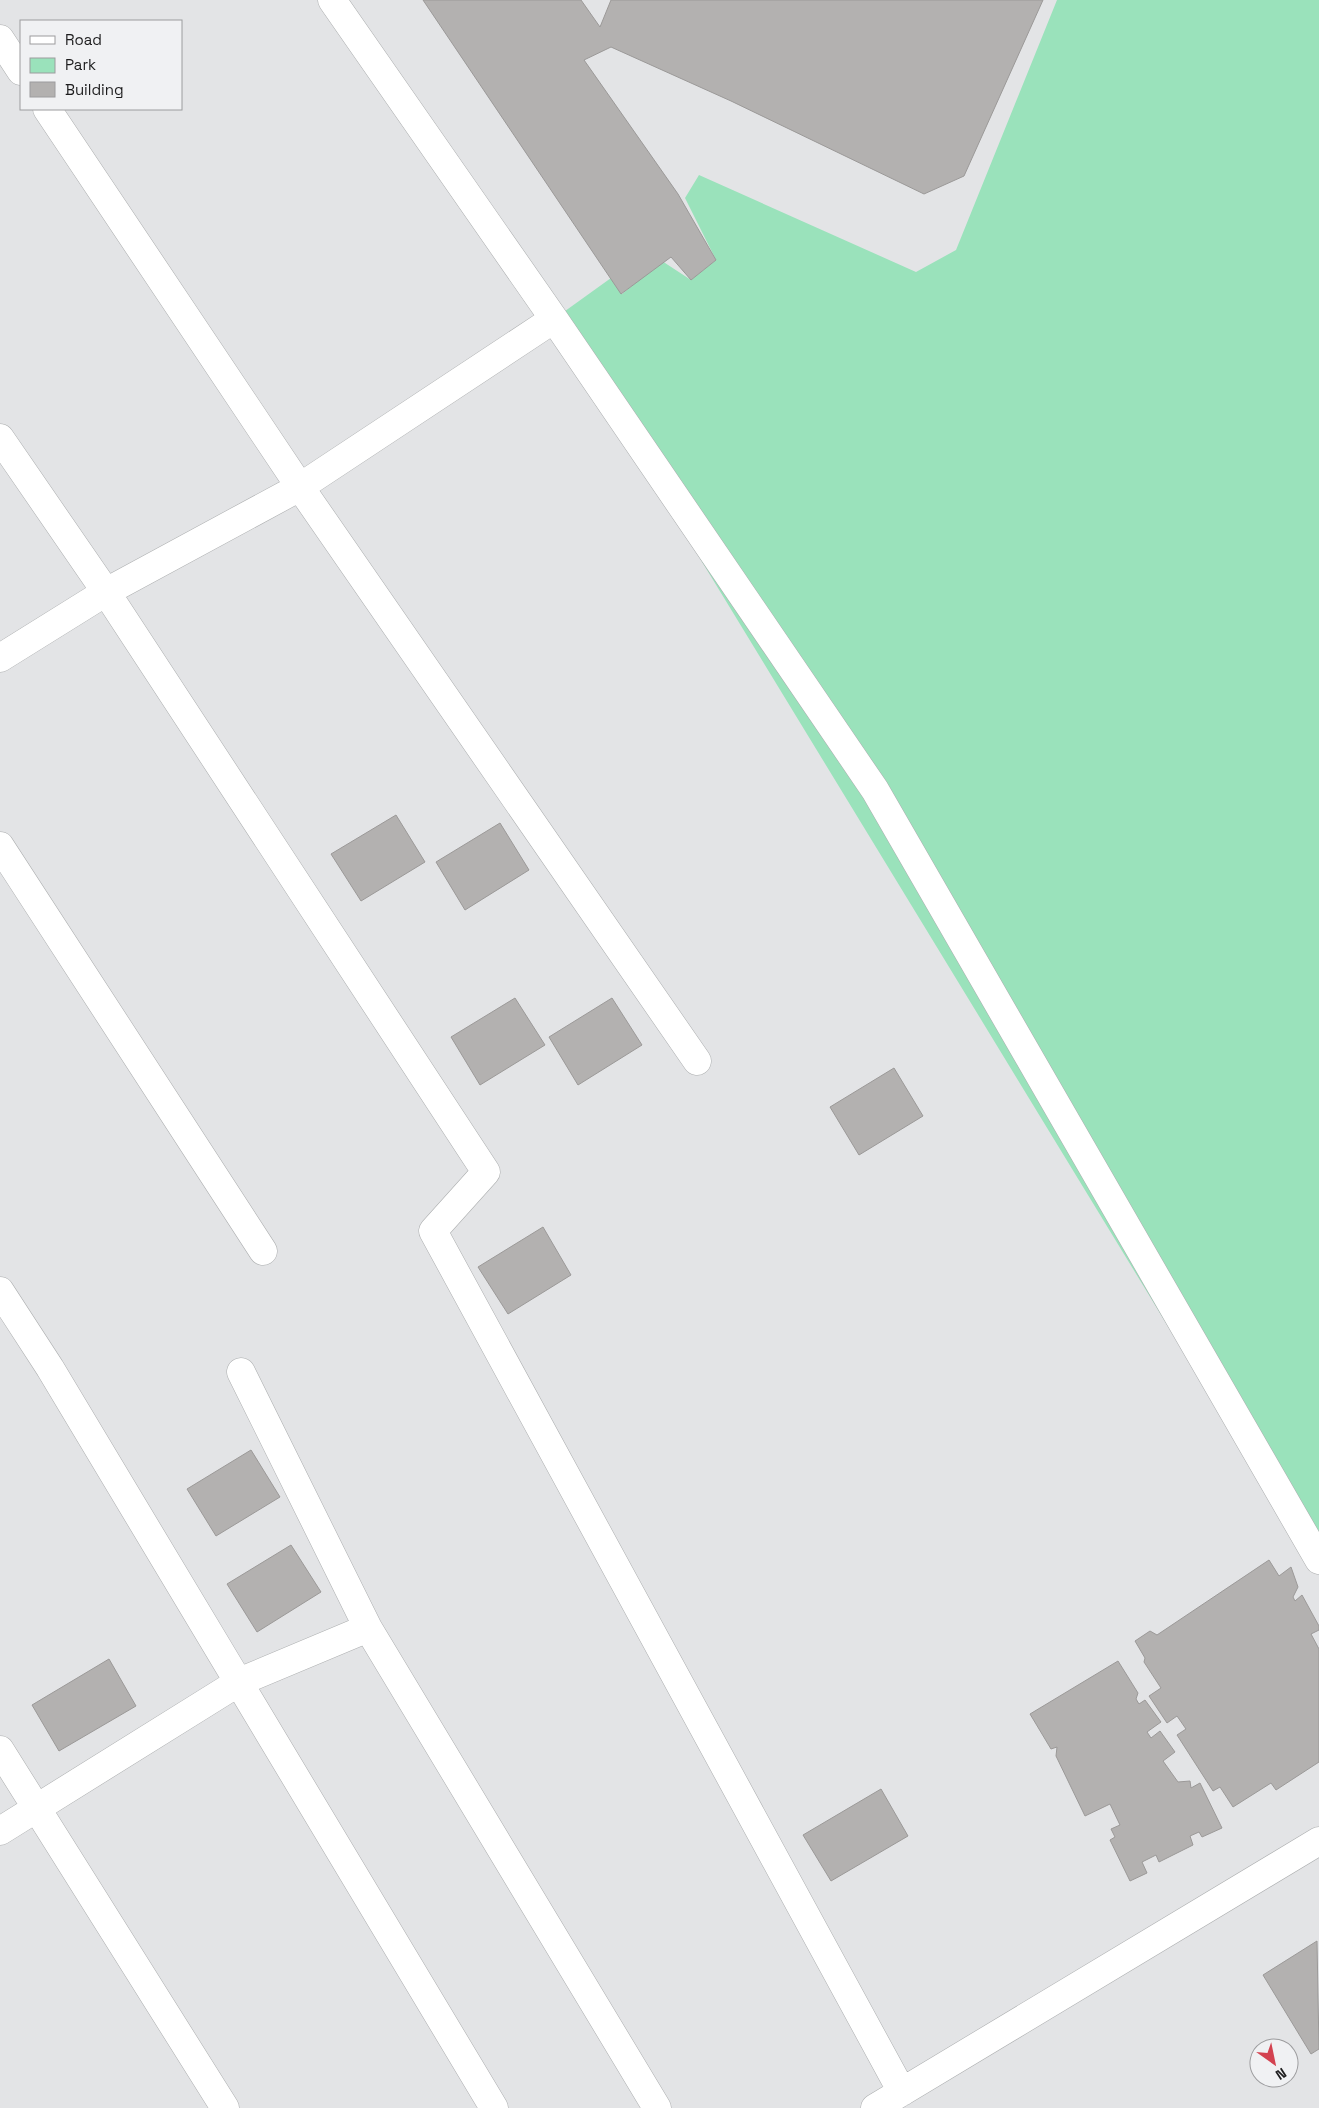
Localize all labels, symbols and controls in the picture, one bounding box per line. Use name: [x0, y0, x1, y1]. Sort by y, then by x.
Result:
legend: [20, 20, 182, 110]
text: Road: [65, 30, 102, 49]
text: Park: [65, 55, 96, 74]
text: Building: [65, 80, 124, 99]
north arrow: [1249, 2038, 1299, 2088]
text: N: [1272, 2064, 1290, 2084]

